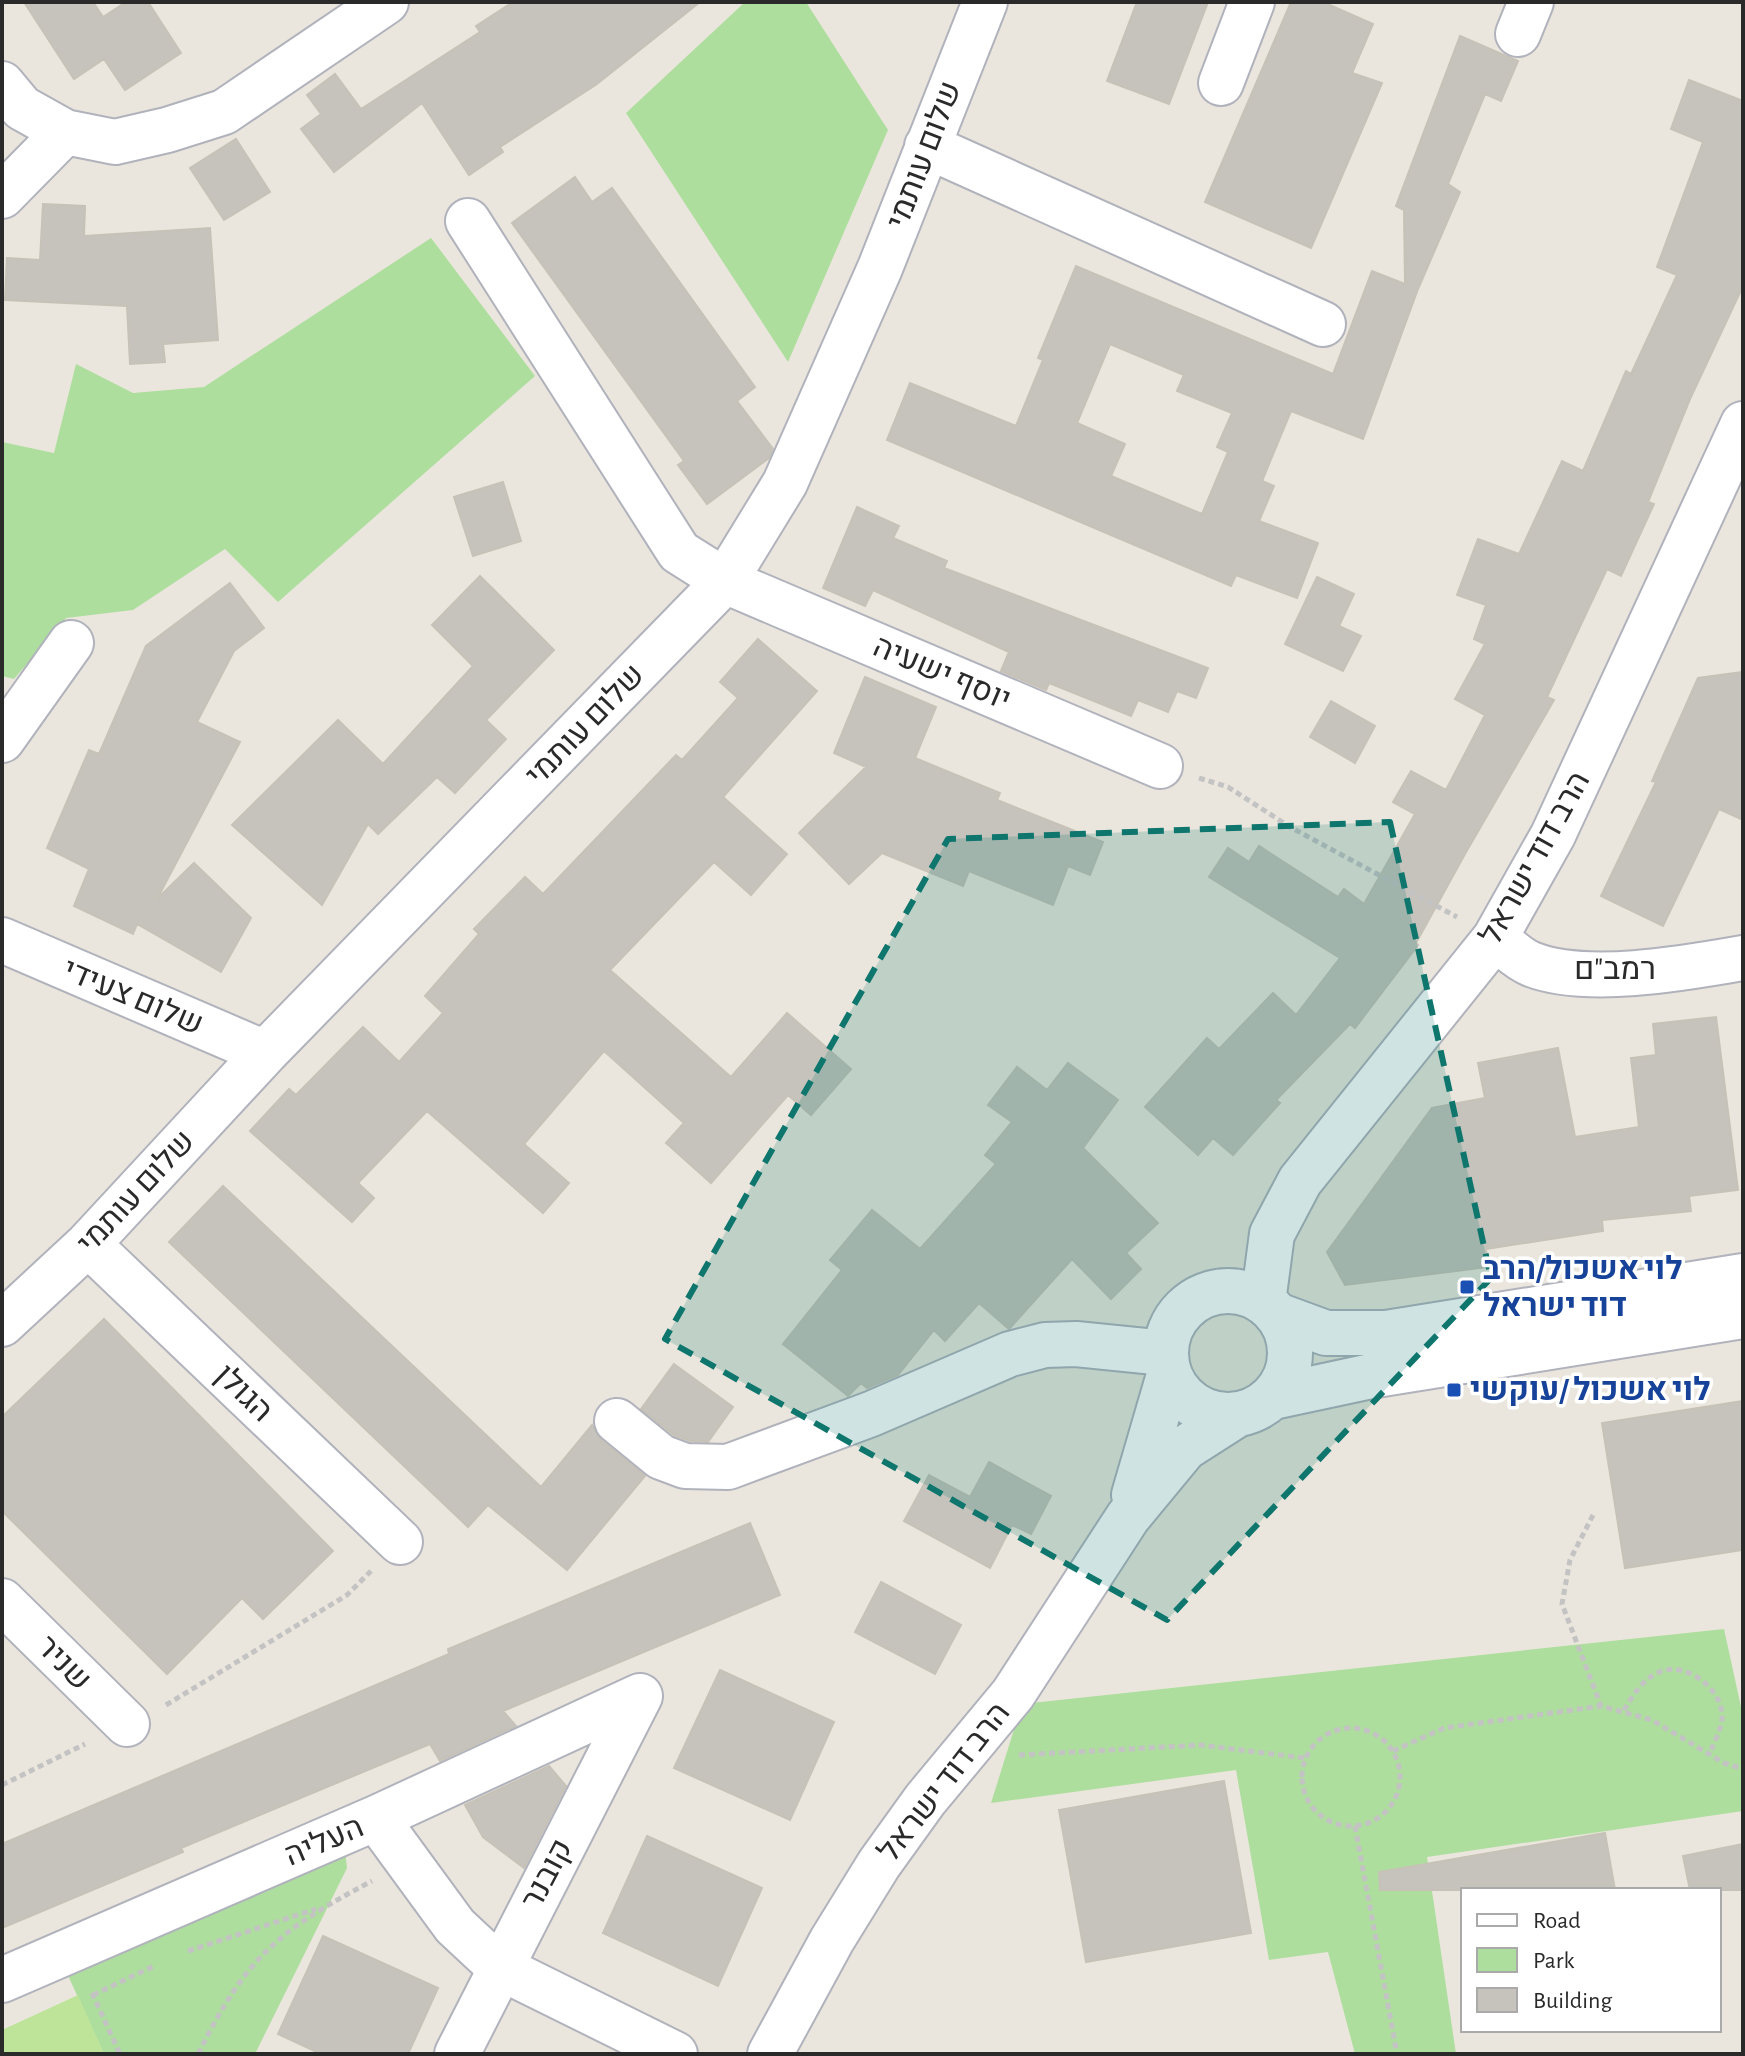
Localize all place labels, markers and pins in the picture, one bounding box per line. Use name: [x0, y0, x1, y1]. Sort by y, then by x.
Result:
place label: לוי אשכול/הרב דוד ישראל: [1483, 1253, 1682, 1322]
marker: לוי אשכול/הרב דוד ישראל: [1458, 1278, 1476, 1296]
place label: לוי אשכול /עוקשי: [1470, 1374, 1711, 1406]
marker: לוי אשכול /עוקשי: [1445, 1381, 1463, 1399]

